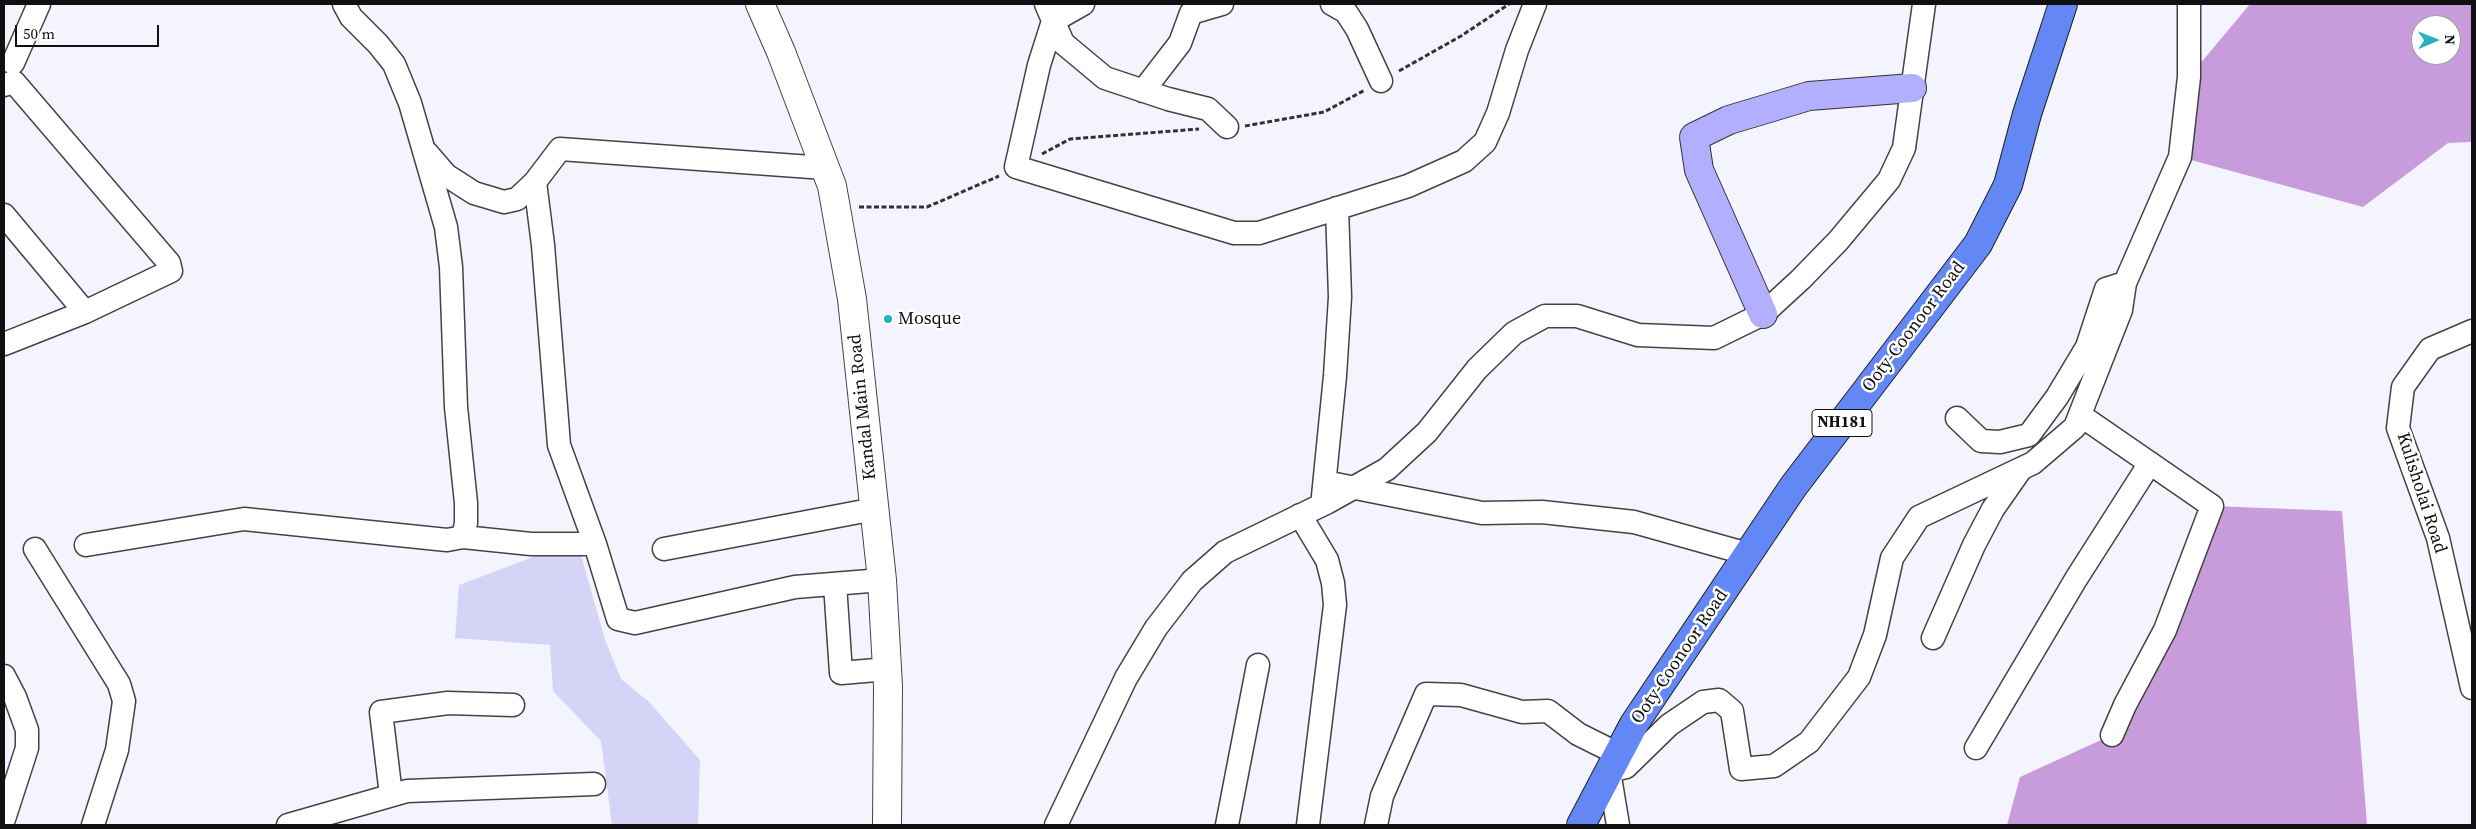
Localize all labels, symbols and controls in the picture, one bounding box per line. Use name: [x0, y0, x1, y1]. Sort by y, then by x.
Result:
scale bar: [18, 15, 161, 47]
north arrow: [2411, 15, 2461, 65]
text: 50 m: [23, 23, 55, 44]
text: N: [2440, 34, 2460, 45]
street label: Ooty-Coonoor Road: [1858, 258, 1970, 396]
place label: Mosque: [898, 308, 961, 330]
marker: Mosque: [882, 313, 894, 325]
street label: Kandal Main Road: [845, 333, 881, 481]
road number: NH181: [1812, 409, 1872, 436]
street label: Kulisholai Road: [2391, 430, 2451, 556]
street label: Ooty-Coonoor Road: [1627, 586, 1733, 728]

